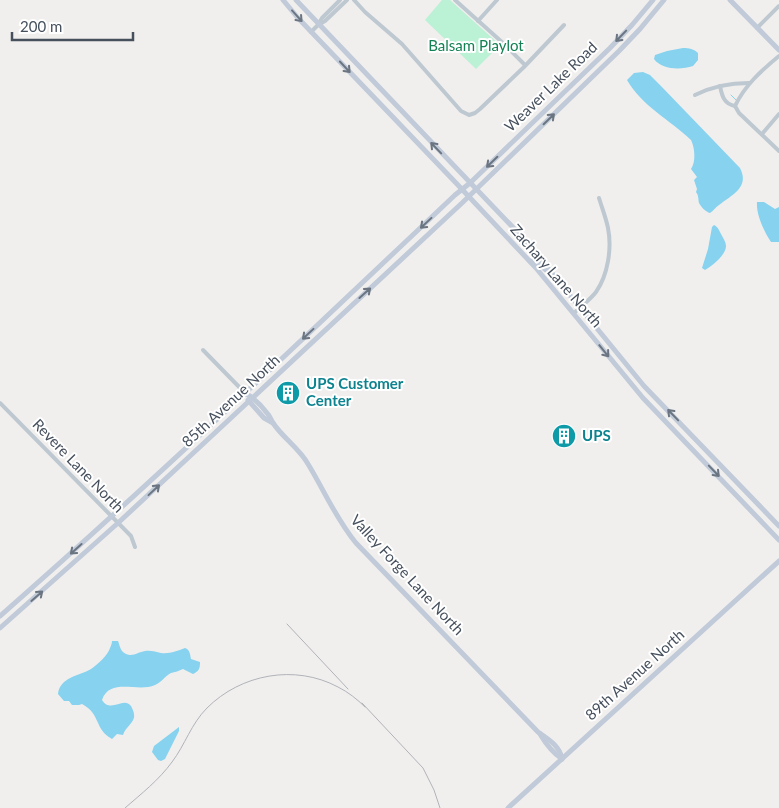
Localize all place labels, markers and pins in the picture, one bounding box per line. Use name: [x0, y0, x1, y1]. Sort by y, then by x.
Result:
place label: UPS Customer Center: [306, 374, 404, 409]
building icon: UPS Customer Center: [275, 380, 301, 406]
building icon: UPS: [551, 423, 577, 449]
place label: UPS: [582, 426, 611, 444]

